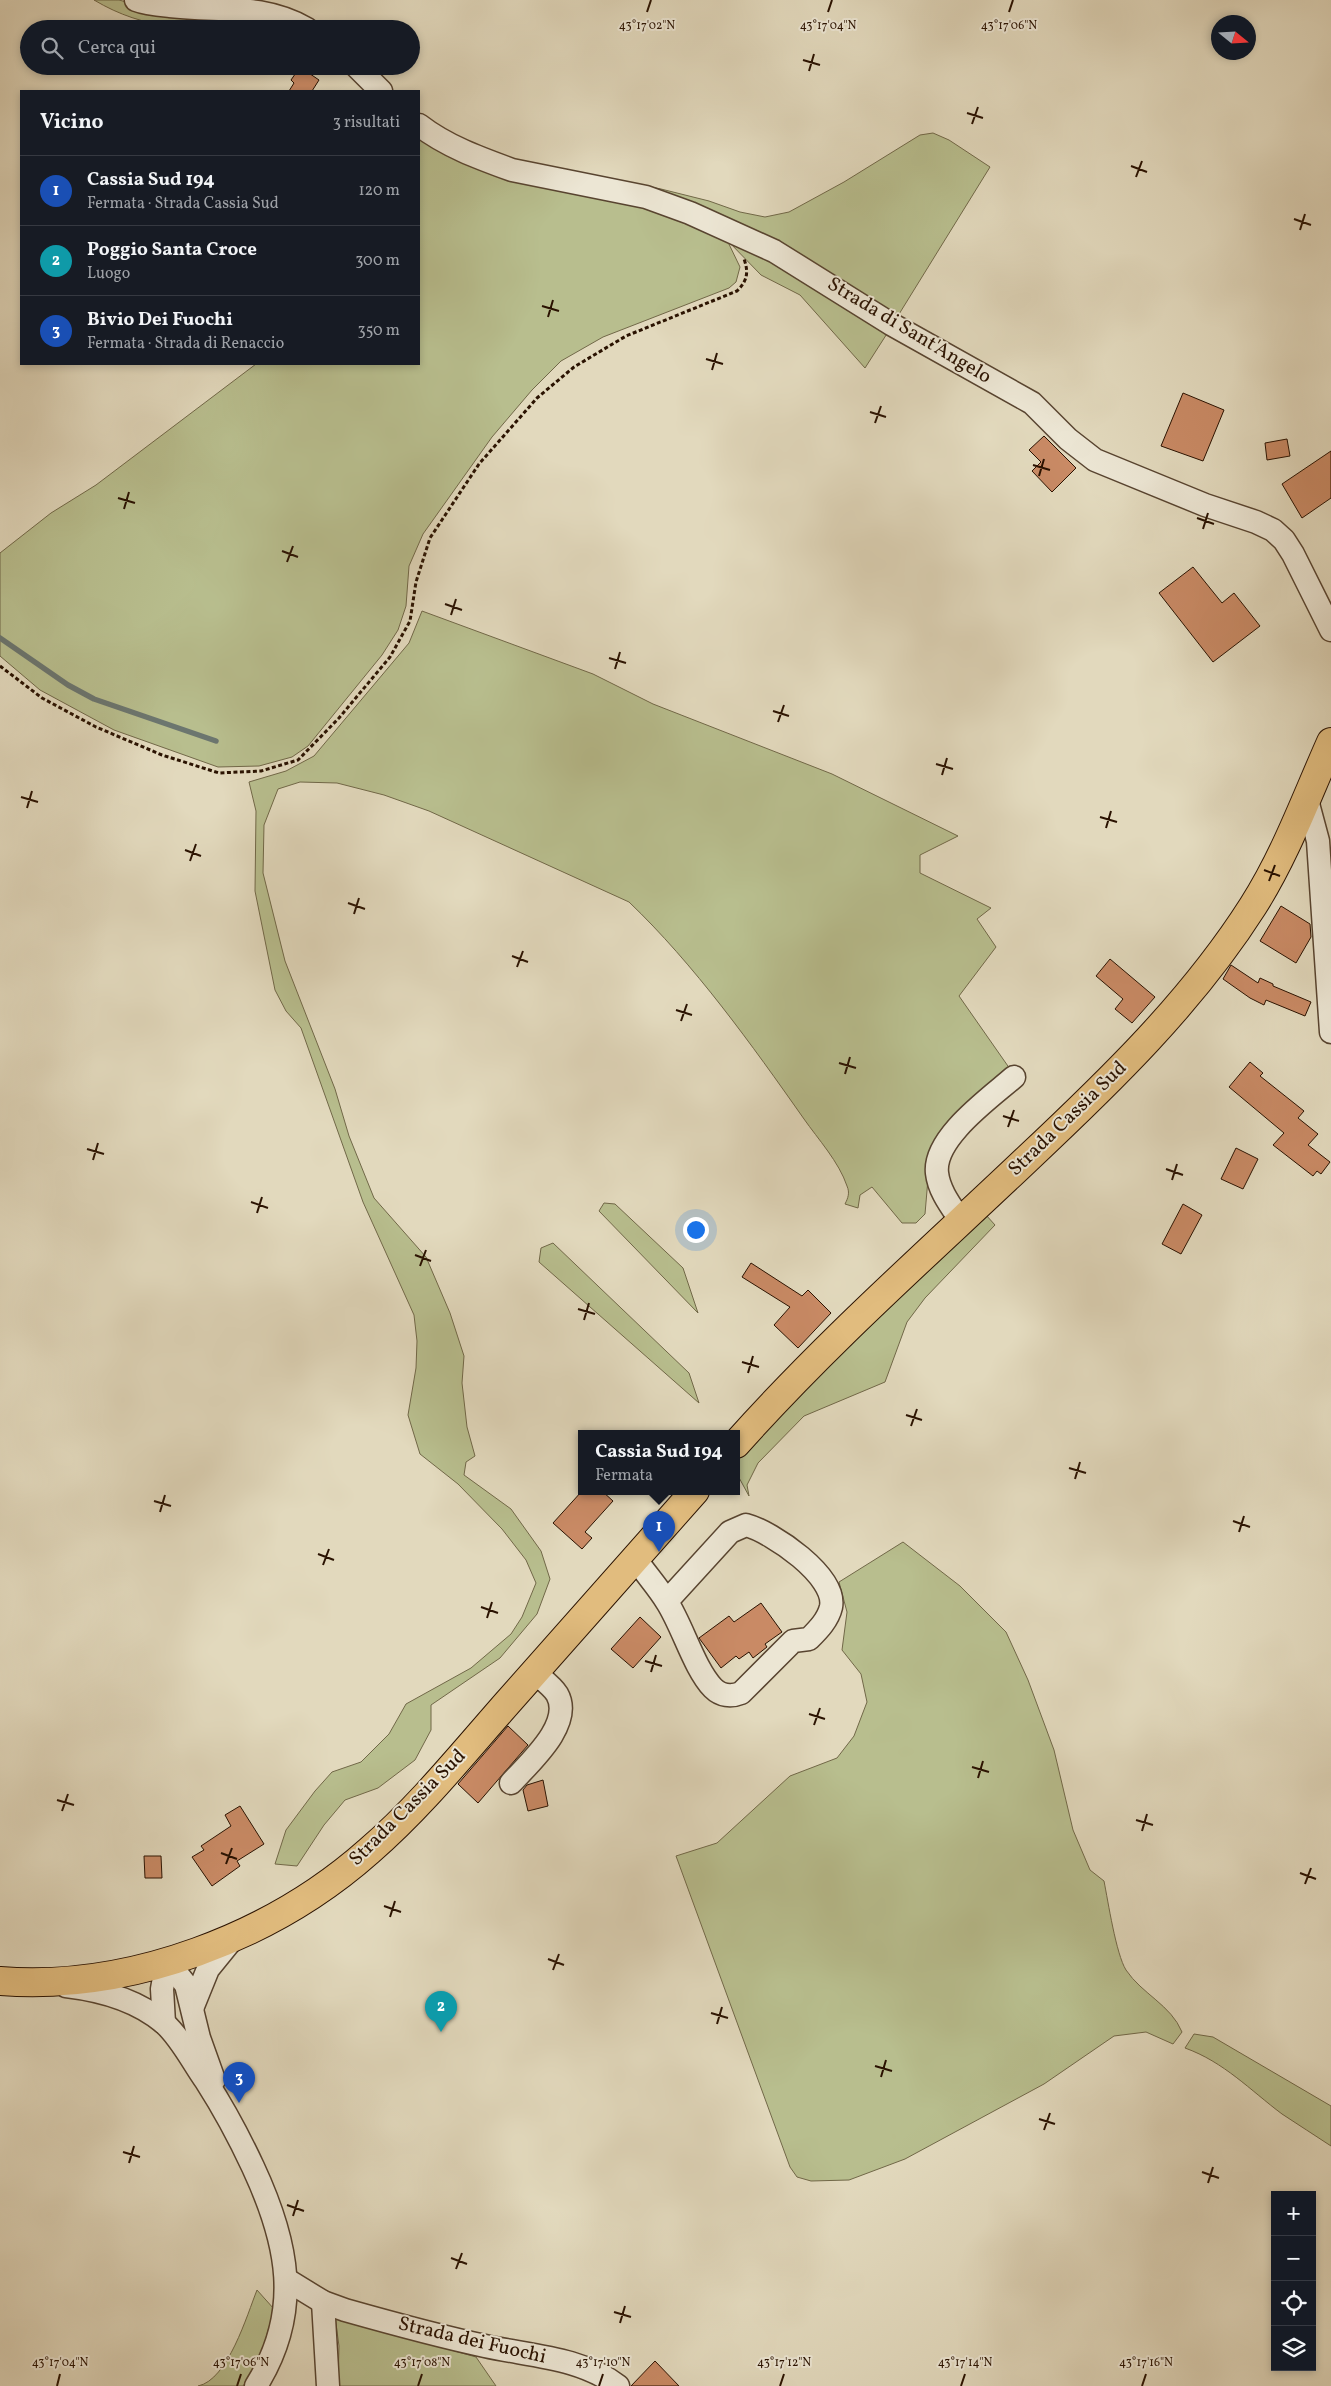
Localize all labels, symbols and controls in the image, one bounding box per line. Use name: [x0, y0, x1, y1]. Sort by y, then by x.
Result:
north arrow: [1211, 15, 1256, 60]
text: 43°17'02"N: [619, 18, 675, 34]
text: 43°17'04"N: [800, 18, 856, 34]
text: 43°17'06"N: [981, 18, 1037, 34]
search box: [20, 20, 420, 75]
icon: search: [38, 34, 66, 62]
text: Cerca qui: [78, 35, 156, 61]
text: Vicino: [40, 108, 104, 137]
text: 3 risultati: [333, 112, 400, 134]
text: Cassia Sud 194: [87, 167, 215, 193]
text: 1: [53, 180, 59, 202]
text: 120 m: [358, 180, 400, 202]
text: Fermata · Strada Cassia Sud: [87, 193, 279, 215]
text: Poggio Santa Croce: [87, 237, 257, 263]
text: 2: [52, 250, 60, 272]
text: 300 m: [355, 250, 400, 272]
text: Luogo: [87, 263, 130, 285]
street label: Strada di Sant'Angelo: [822, 271, 996, 391]
text: Bivio Dei Fuochi: [87, 307, 233, 333]
text: 3: [52, 320, 60, 342]
text: 350 m: [357, 320, 400, 342]
text: Fermata · Strada di Renaccio: [87, 333, 284, 355]
street label: Strada Cassia Sud: [1002, 1055, 1134, 1183]
your location: [683, 1217, 709, 1243]
popup: [578, 1430, 740, 1495]
text: Cassia Sud 194: [595, 1439, 723, 1465]
text: Fermata: [595, 1465, 653, 1487]
pin: 1: [643, 1511, 675, 1552]
street label: Strada Cassia Sud: [343, 1743, 473, 1873]
pin: 2: [425, 1991, 457, 2032]
pin: 3: [223, 2062, 255, 2103]
map controls: [1271, 2191, 1316, 2371]
button: +: [1271, 2191, 1316, 2236]
button: −: [1271, 2236, 1316, 2281]
button: locate: [1271, 2281, 1316, 2326]
street label: Strada dei Fuochi: [395, 2310, 549, 2372]
button: layers: [1271, 2326, 1316, 2371]
text: 43°17'04"N: [32, 2355, 88, 2371]
text: 43°17'06"N: [213, 2355, 269, 2371]
text: 43°17'08"N: [394, 2355, 450, 2371]
text: 43°17'10"N: [576, 2355, 631, 2371]
text: 43°17'12"N: [757, 2355, 811, 2371]
text: 43°17'14"N: [938, 2355, 992, 2371]
text: 43°17'16"N: [1119, 2355, 1173, 2371]

